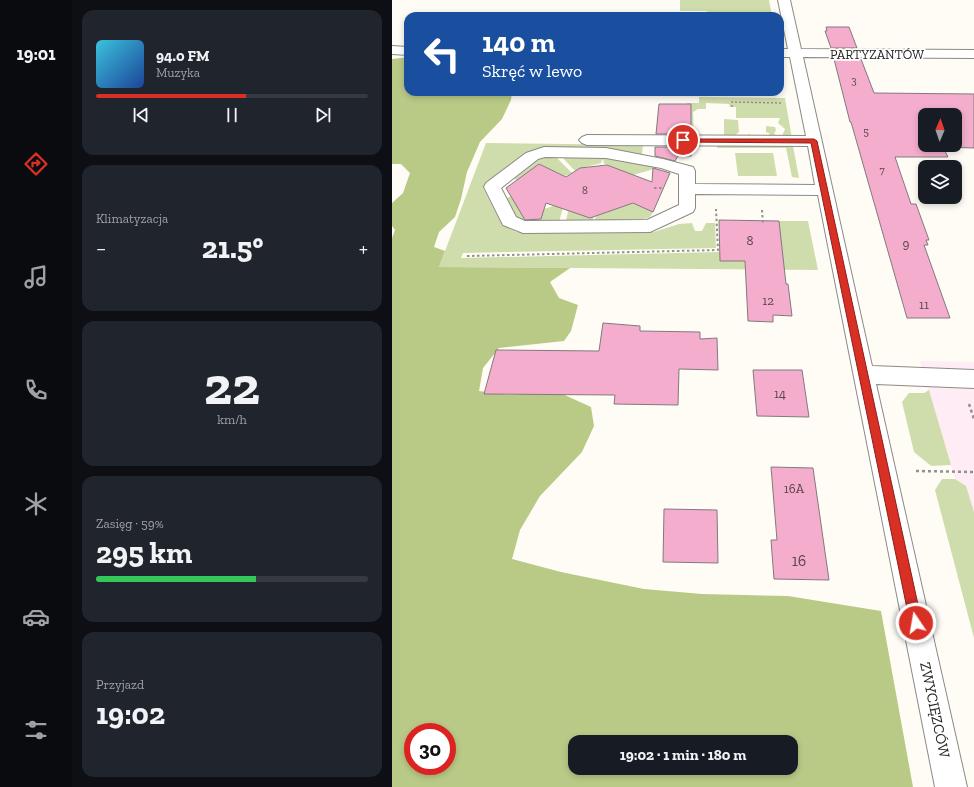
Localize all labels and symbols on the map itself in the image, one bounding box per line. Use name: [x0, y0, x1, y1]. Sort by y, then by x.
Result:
street label: PARTYZANTÓW: [830, 47, 925, 62]
house number: 3: [851, 74, 857, 87]
north arrow: [918, 108, 962, 152]
pin: [666, 123, 700, 157]
house number: 5: [863, 125, 869, 138]
house number: 7: [879, 164, 885, 177]
house number: 8: [582, 184, 588, 197]
house number: 8: [747, 233, 754, 248]
house number: 9: [903, 236, 910, 251]
house number: 12: [762, 293, 774, 308]
house number: 11: [919, 297, 929, 312]
house number: 14: [774, 386, 786, 401]
house number: 16A: [784, 481, 805, 496]
house number: 16: [792, 551, 806, 570]
position arrow: [895, 602, 937, 644]
street label: ZWYCIĘZCÓW: [916, 660, 954, 760]
speed limit sign: 30: [404, 723, 456, 775]

